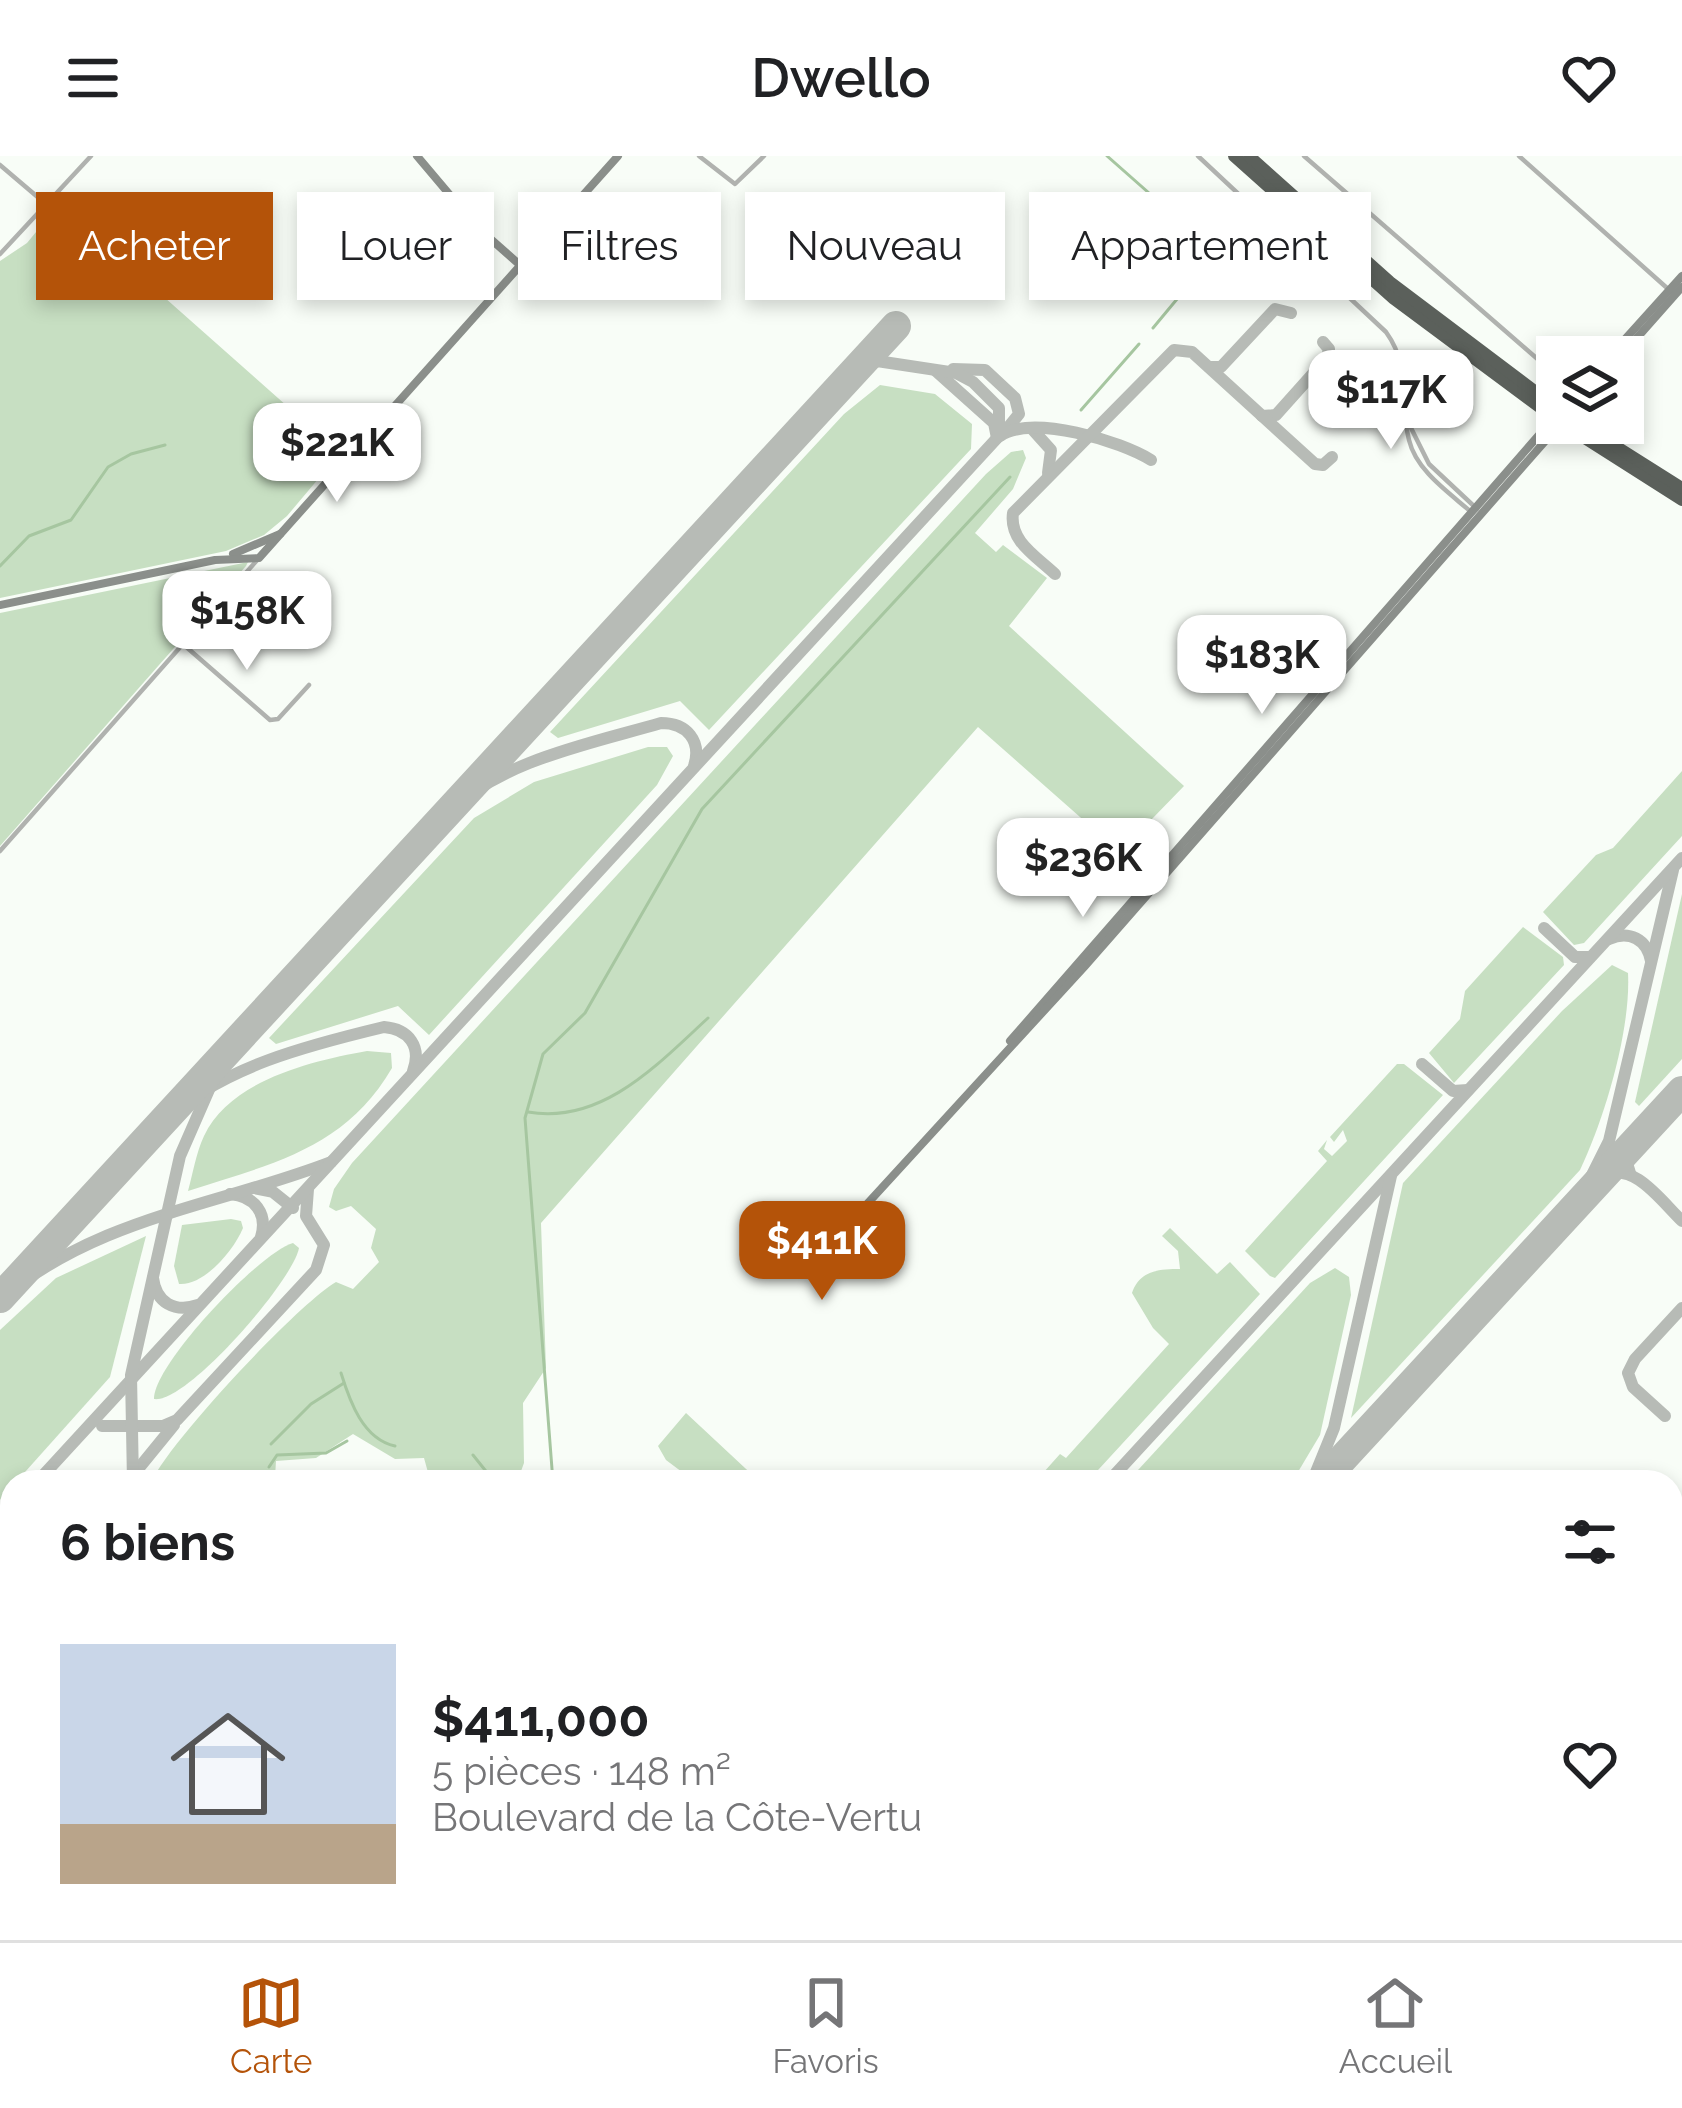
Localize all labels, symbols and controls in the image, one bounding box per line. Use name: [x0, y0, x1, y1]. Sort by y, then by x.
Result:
icon: menu: [60, 45, 126, 111]
icon: heart: [1556, 45, 1622, 111]
text: Dwello: [751, 46, 931, 110]
chip: Acheter: [36, 192, 273, 300]
chip: Louer: [297, 192, 494, 300]
chip: Filtres: [518, 192, 721, 300]
chip: Nouveau: [745, 192, 1005, 300]
chip: Appartement: [1029, 192, 1371, 300]
map controls: [1536, 336, 1644, 444]
button: layers: [1536, 336, 1644, 444]
pin: $117K: [1307, 350, 1475, 452]
text: $117K: [1335, 366, 1447, 412]
pin: $221K: [253, 403, 421, 505]
text: $221K: [280, 419, 394, 465]
pin: $158K: [163, 571, 331, 673]
text: $158K: [189, 587, 305, 633]
pin: $183K: [1178, 615, 1346, 717]
text: $183K: [1204, 631, 1320, 677]
pin: $236K: [999, 818, 1167, 920]
text: $236K: [1024, 834, 1142, 880]
pin: $411K: [738, 1201, 906, 1303]
text: $411K: [766, 1217, 878, 1263]
icon: filters: [1557, 1509, 1623, 1575]
text: 6 biens: [60, 1512, 235, 1572]
text: $411,000: [432, 1688, 650, 1748]
icon: home: [156, 1692, 300, 1836]
icon: heart: [1557, 1731, 1623, 1797]
text: 5 pièces · 148 m²: [432, 1748, 731, 1794]
text: Boulevard de la Côte-Vertu: [432, 1794, 922, 1840]
tab: Carte: [230, 1970, 312, 2081]
tab: Favoris: [773, 1970, 879, 2081]
tab: Accueil: [1339, 1970, 1452, 2081]

